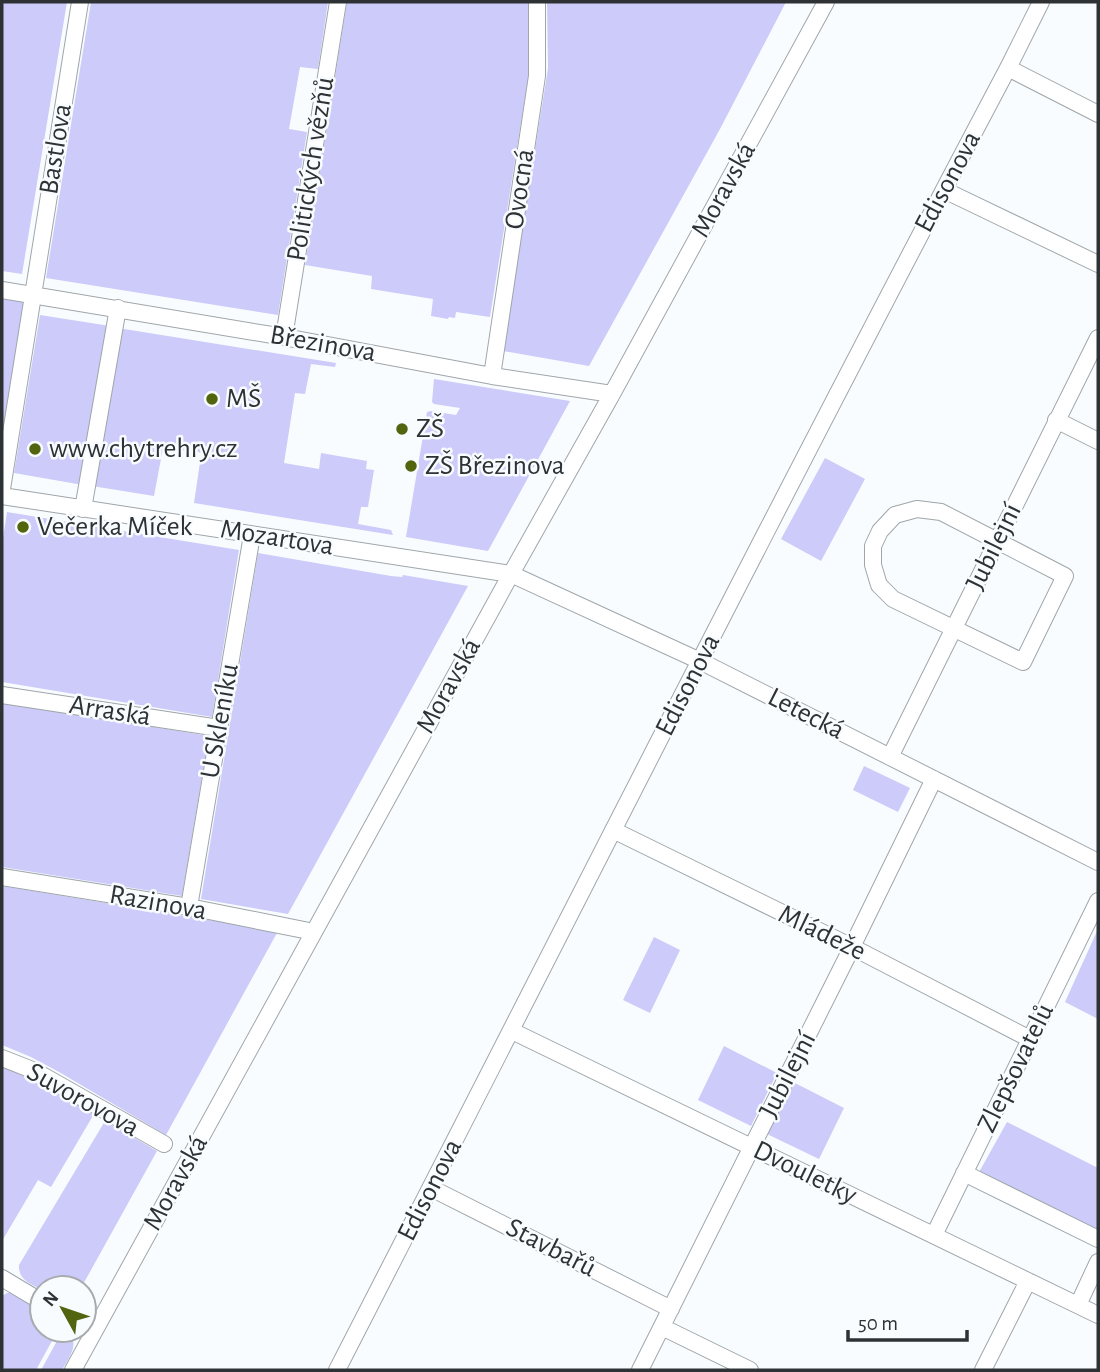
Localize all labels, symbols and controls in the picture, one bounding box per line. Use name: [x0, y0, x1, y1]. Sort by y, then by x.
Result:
street label: Politických vězňů: [283, 75, 339, 263]
street label: Bastlova: [35, 101, 77, 197]
street label: Edisonova: [910, 127, 986, 237]
street label: Moravská: [687, 138, 761, 242]
street label: Ovocná: [501, 147, 540, 231]
street label: Březinova: [268, 321, 378, 367]
place label: MŠ: [226, 383, 261, 413]
marker: MŠ: [204, 391, 220, 407]
place label: ZŠ: [416, 413, 444, 443]
marker: ZŠ: [394, 421, 410, 437]
place label: www.chytrehry.cz: [49, 435, 237, 463]
marker: www.chytrehry.cz: [27, 441, 43, 457]
place label: ZŠ Březinova: [425, 450, 565, 480]
marker: ZŠ Březinova: [403, 458, 419, 474]
street label: Jubilejní: [961, 499, 1027, 595]
place label: Večerka Míček: [37, 513, 193, 541]
street label: Mozartova: [218, 515, 336, 561]
marker: Večerka Míček: [15, 519, 31, 535]
street label: Edisonova: [651, 630, 725, 740]
street label: Moravská: [412, 634, 486, 738]
street label: U Skleníku: [196, 661, 244, 781]
street label: Letecká: [763, 683, 849, 745]
street label: Arraská: [67, 691, 153, 731]
street label: Razinova: [107, 881, 209, 925]
street label: Mládeže: [774, 900, 870, 966]
street label: Zlepšovatelů: [973, 999, 1059, 1137]
street label: Jubilejní: [755, 1027, 822, 1122]
street label: Suvorovova: [22, 1058, 144, 1142]
street label: Moravská: [139, 1131, 213, 1235]
street label: Edisonova: [393, 1135, 467, 1245]
street label: Dvouletky: [749, 1136, 861, 1210]
street label: Stavbařů: [501, 1214, 601, 1282]
north arrow: [28, 1274, 98, 1344]
text: N: [40, 1288, 63, 1310]
scale bar: [848, 1298, 967, 1342]
text: 50 m: [858, 1313, 898, 1334]

